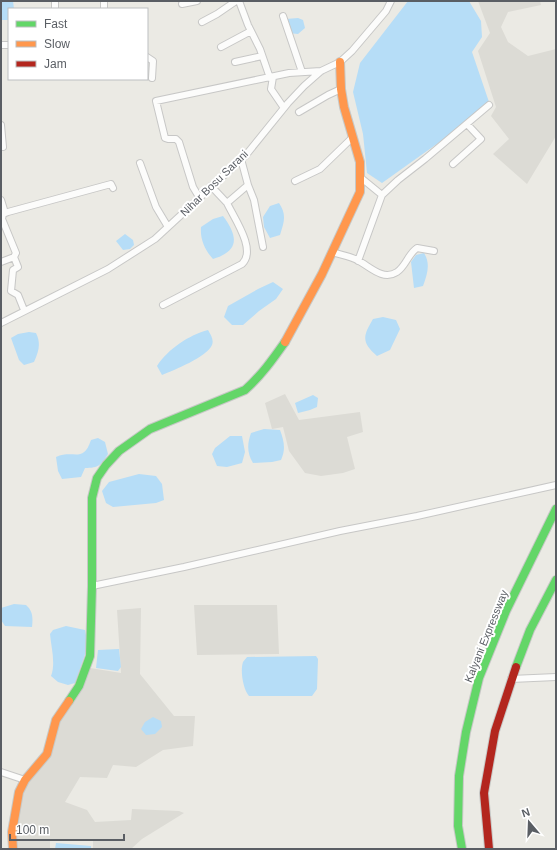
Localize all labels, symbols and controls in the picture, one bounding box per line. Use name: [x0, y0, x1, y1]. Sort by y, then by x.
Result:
legend: [8, 8, 148, 80]
text: Fast: [44, 17, 68, 31]
text: Slow: [44, 37, 70, 51]
text: Jam: [44, 57, 67, 71]
street label: Nihar Bosu Sarani: [178, 148, 250, 218]
street label: Kalyani Expressway: [462, 588, 510, 684]
north arrow: [509, 802, 549, 842]
text: N: [520, 806, 532, 820]
scale bar: [10, 816, 124, 842]
text: 100 m: [16, 823, 49, 837]

